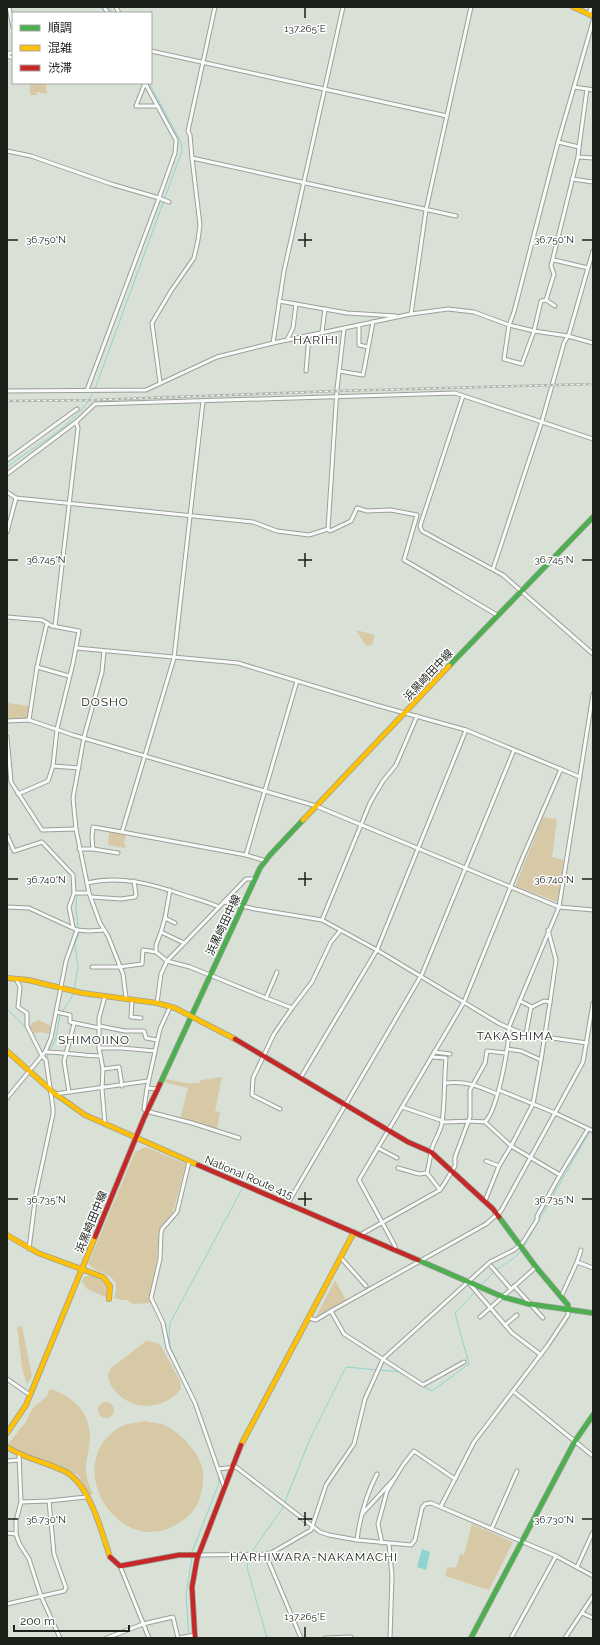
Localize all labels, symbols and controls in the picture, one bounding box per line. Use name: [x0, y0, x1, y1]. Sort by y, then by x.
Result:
legend: [12, 12, 152, 84]
text: 順調: [48, 21, 72, 35]
text: 137.265°E: [284, 23, 326, 34]
text: 混雑: [48, 41, 72, 55]
text: 渋滞: [48, 61, 72, 75]
text: 36.750°N: [26, 234, 66, 245]
text: 36.750°N: [534, 234, 574, 245]
district label: HARIHI: [293, 333, 339, 347]
text: 36.745°N: [26, 554, 66, 565]
text: 36.745°N: [534, 554, 574, 565]
street label: 浜黒崎田中線: [401, 647, 456, 704]
district label: DOSHO: [81, 695, 129, 709]
text: 36.740°N: [26, 874, 66, 885]
text: 36.740°N: [534, 874, 574, 885]
street label: 浜黒崎田中線: [204, 893, 243, 958]
district label: TAKASHIMA: [476, 1029, 554, 1043]
district label: SHIMOIINO: [58, 1033, 130, 1047]
street label: National Route 415: [203, 1153, 295, 1202]
street label: 浜黒崎田中線: [73, 1189, 110, 1255]
text: 36.735°N: [26, 1194, 66, 1205]
text: 36.735°N: [534, 1194, 574, 1205]
text: 36.730°N: [26, 1514, 66, 1525]
text: 36.730°N: [534, 1514, 574, 1525]
district label: HARHIWARA-NAKAMACHI: [230, 1550, 398, 1564]
scale bar: [14, 1607, 129, 1633]
text: 137.265°E: [284, 1611, 326, 1622]
text: 200 m: [20, 1614, 55, 1628]

